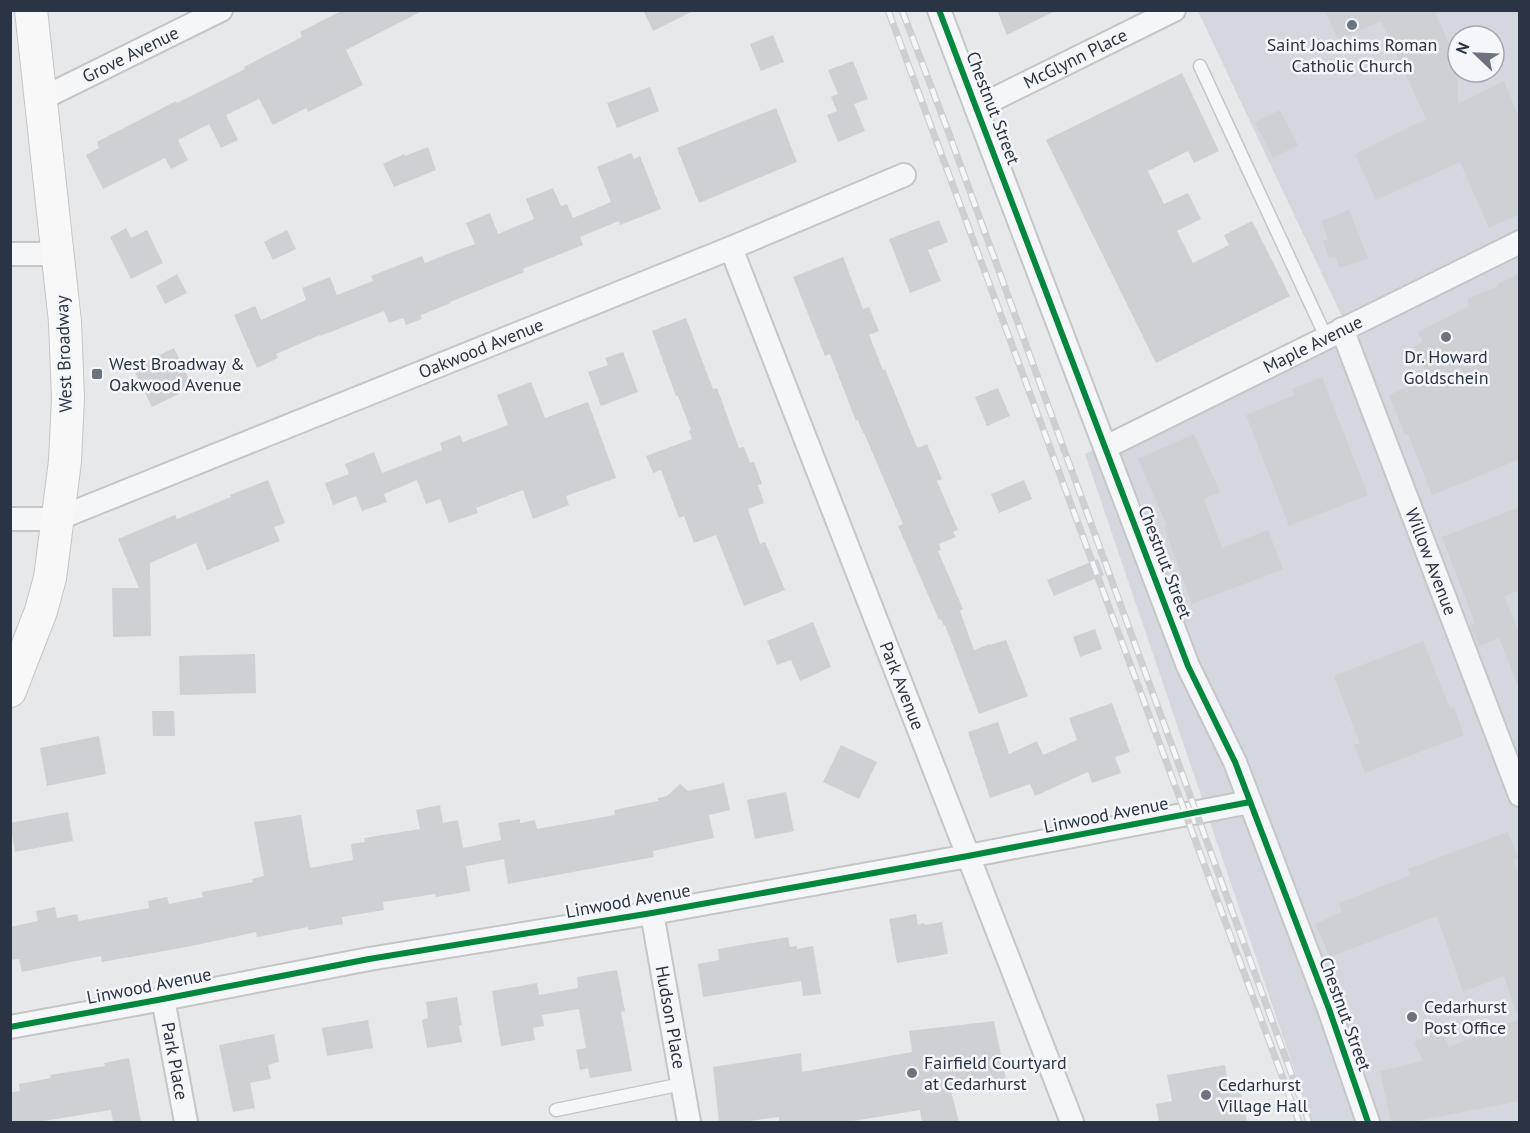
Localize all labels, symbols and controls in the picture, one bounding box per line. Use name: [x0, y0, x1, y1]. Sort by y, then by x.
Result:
marker: Saint Joachims Roman Catholic Church: [1345, 18, 1359, 32]
street label: Grove Avenue: [78, 21, 182, 88]
street label: McGlynn Place: [1020, 23, 1131, 94]
north arrow: [1446, 24, 1506, 84]
place label: Saint Joachims Roman Catholic Church: [1267, 33, 1437, 77]
text: N: [1451, 39, 1473, 57]
street label: Chestnut Street: [961, 48, 1026, 168]
street label: West Broadway: [50, 294, 77, 413]
street label: Maple Avenue: [1259, 310, 1366, 378]
street label: Oakwood Avenue: [415, 313, 547, 383]
marker: Dr. Howard Goldschein: [1439, 330, 1453, 344]
place label: Dr. Howard Goldschein: [1404, 345, 1488, 389]
place label: West Broadway & Oakwood Avenue: [109, 352, 245, 396]
marker: West Broadway & Oakwood Avenue: [90, 367, 104, 381]
street label: Chestnut Street: [1133, 502, 1198, 622]
street label: Willow Avenue: [1400, 505, 1462, 618]
street label: Park Avenue: [875, 638, 930, 733]
street label: Linwood Avenue: [1042, 791, 1170, 838]
street label: Linwood Avenue: [564, 878, 692, 923]
street label: Chestnut Street: [1314, 954, 1377, 1074]
street label: Linwood Avenue: [85, 962, 213, 1009]
street label: Hudson Place: [651, 964, 691, 1071]
place label: Cedarhurst Post Office: [1424, 995, 1507, 1039]
marker: Cedarhurst Post Office: [1405, 1010, 1419, 1024]
street label: Park Place: [157, 1020, 194, 1102]
place label: Fairfield Courtyard at Cedarhurst: [924, 1051, 1067, 1095]
marker: Fairfield Courtyard at Cedarhurst: [905, 1066, 919, 1080]
place label: Cedarhurst Village Hall: [1217, 1073, 1308, 1117]
marker: Cedarhurst Village Hall: [1199, 1088, 1213, 1102]

